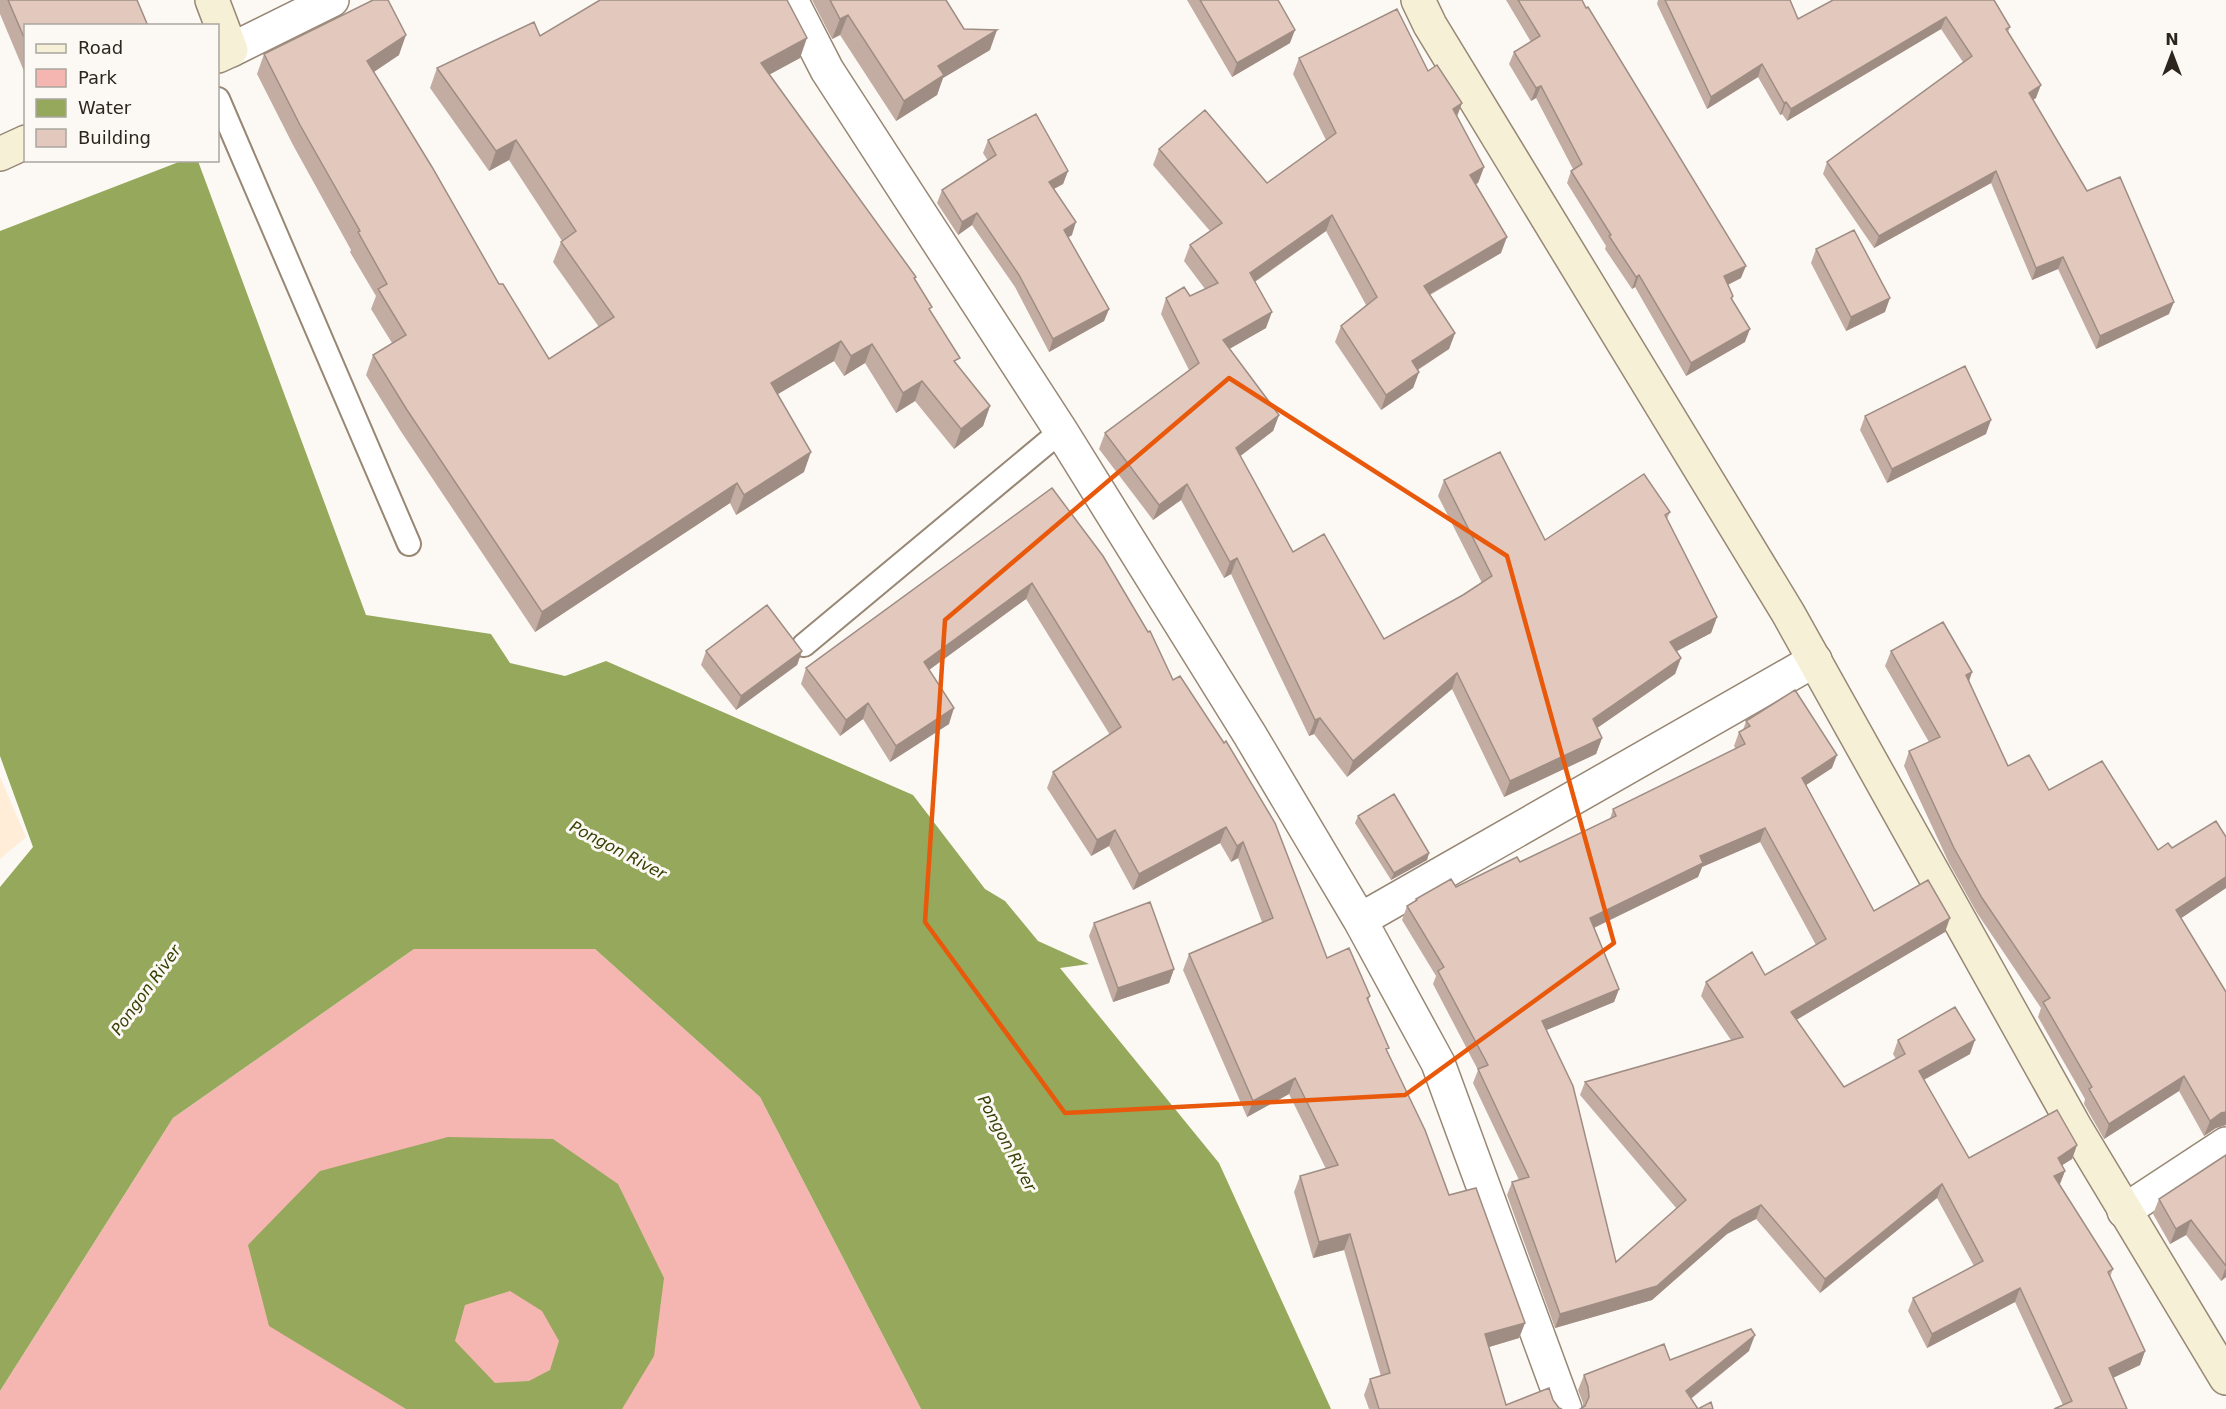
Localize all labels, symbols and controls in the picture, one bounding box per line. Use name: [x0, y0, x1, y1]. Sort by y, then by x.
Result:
legend: [24, 24, 219, 162]
north arrow: [2142, 24, 2202, 84]
text: N: [2165, 30, 2179, 49]
text: Road: [78, 37, 123, 58]
text: Park: [78, 67, 117, 88]
text: Water: [78, 97, 132, 118]
text: Building: [78, 127, 151, 148]
water label: Pongon River: [567, 817, 671, 884]
water label: Pongon River: [107, 940, 186, 1039]
water label: Pongon River: [974, 1092, 1041, 1196]

